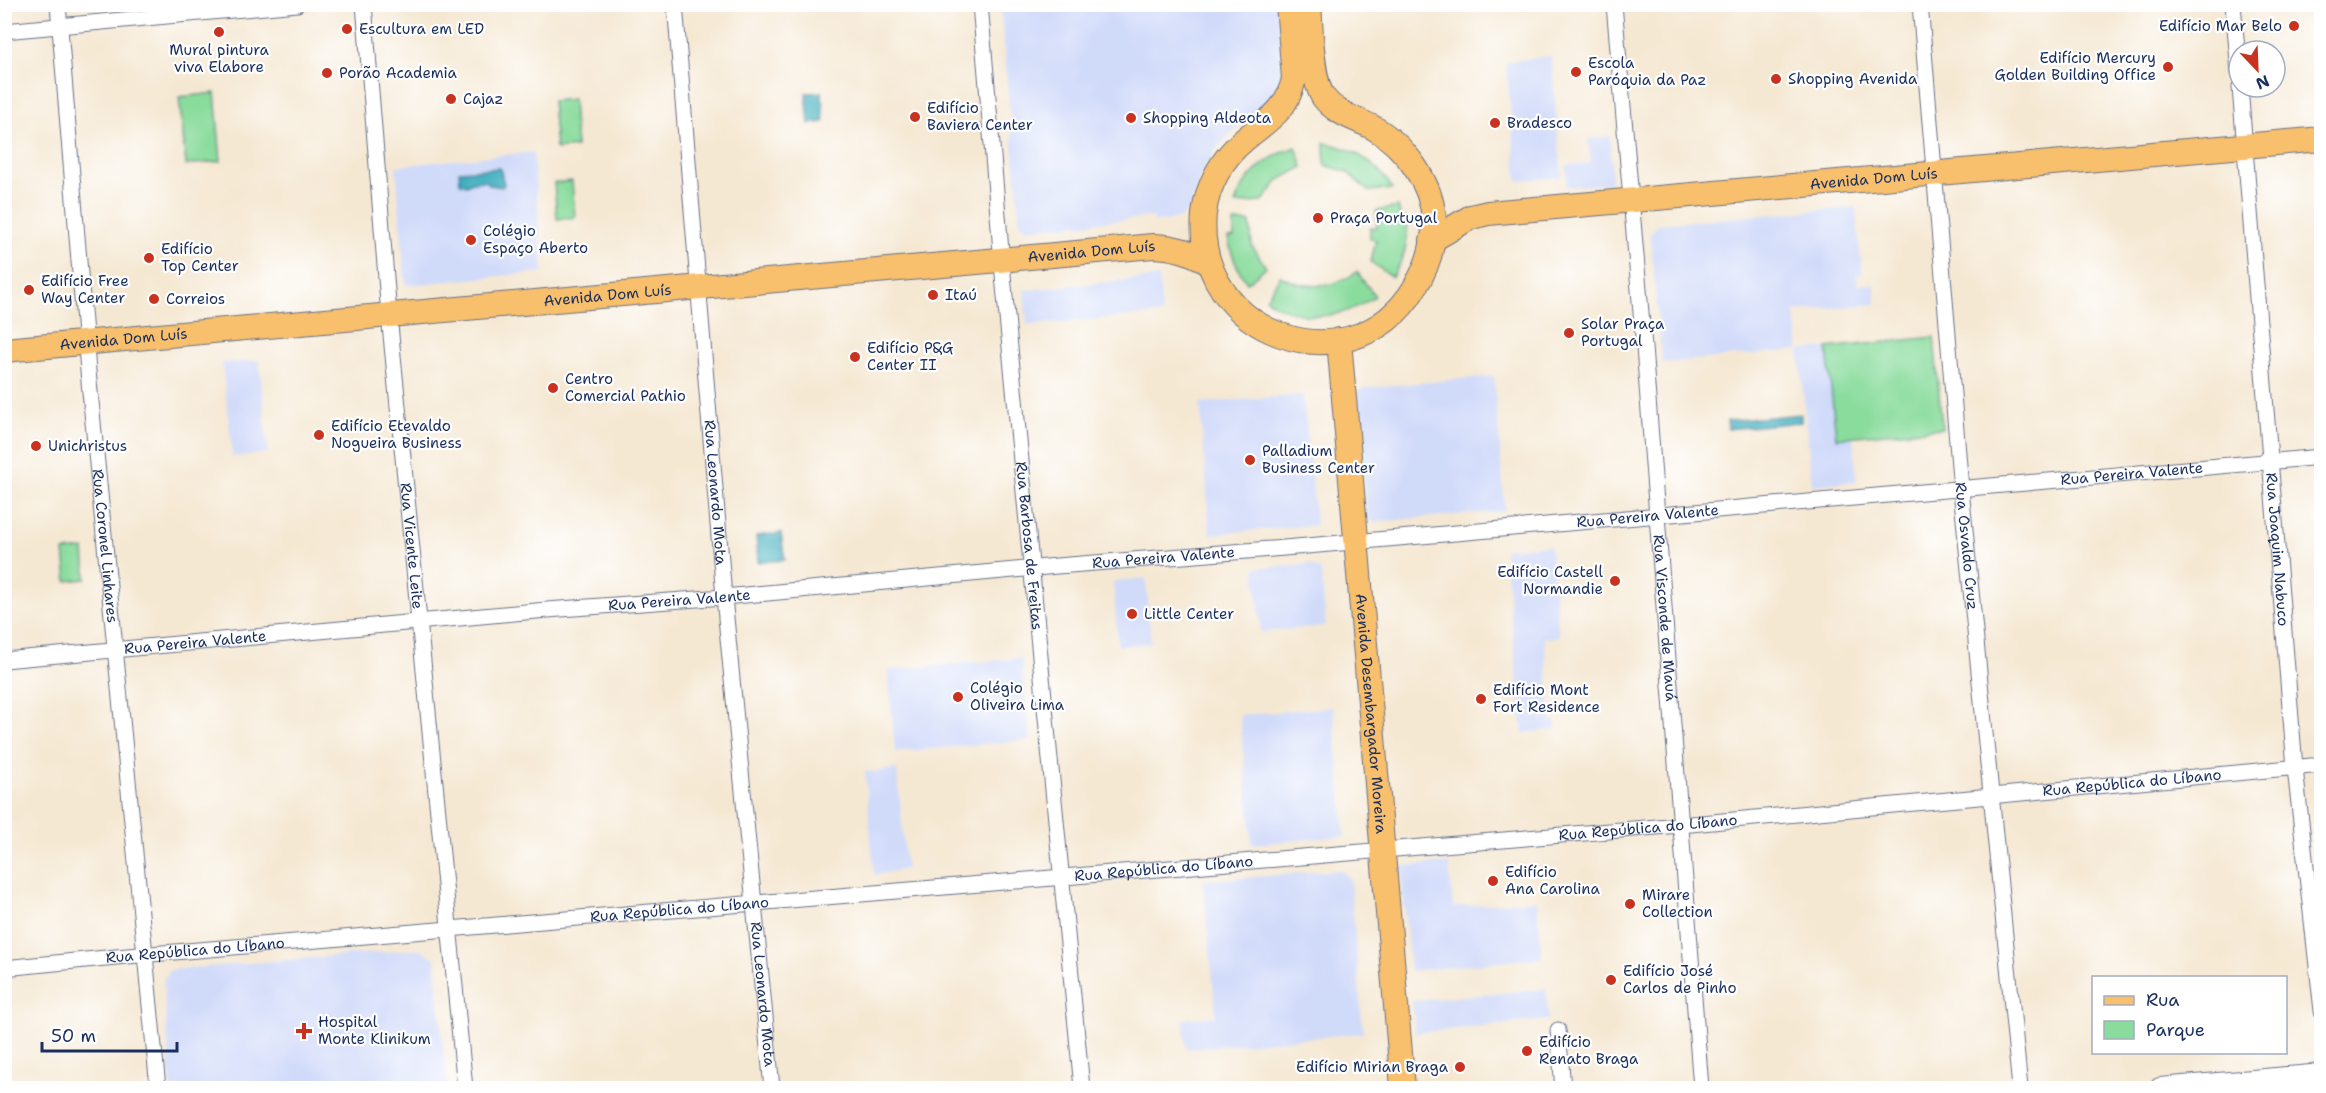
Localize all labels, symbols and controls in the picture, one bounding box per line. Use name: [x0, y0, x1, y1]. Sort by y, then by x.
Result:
place label: Edifício Mar Belo: [2159, 16, 2282, 36]
place label: Escultura em LED: [359, 19, 484, 39]
marker: Edifício Mar Belo: [2287, 19, 2301, 33]
marker: Escultura em LED: [340, 22, 354, 36]
marker: Mural pintura viva Elabore: [212, 25, 226, 39]
north arrow: [2227, 39, 2287, 99]
place label: Mural pintura viva Elabore: [169, 40, 269, 77]
place label: Edifício Mercury Golden Building Office: [1994, 48, 2156, 85]
place label: Escola Paróquia da Paz: [1588, 53, 1706, 90]
marker: Edifício Mercury Golden Building Office: [2161, 60, 2175, 74]
place label: Porão Academia: [339, 63, 458, 83]
marker: Escola Paróquia da Paz: [1569, 65, 1583, 79]
marker: Porão Academia: [320, 66, 334, 80]
place label: Shopping Avenida: [1788, 69, 1918, 89]
text: N: [2253, 70, 2273, 94]
marker: Shopping Avenida: [1769, 72, 1783, 86]
place label: Cajaz: [463, 89, 503, 109]
marker: Cajaz: [444, 92, 458, 106]
place label: Edifício Baviera Center: [927, 98, 1033, 135]
place label: Shopping Aldeota: [1143, 108, 1272, 128]
marker: Edifício Baviera Center: [908, 110, 922, 124]
marker: Shopping Aldeota: [1124, 111, 1138, 125]
place label: Bradesco: [1507, 113, 1572, 133]
marker: Bradesco: [1488, 116, 1502, 130]
street label: Avenida Dom Luís: [1809, 163, 1939, 194]
place label: Praça Portugal: [1330, 208, 1438, 228]
marker: Praça Portugal: [1311, 211, 1325, 225]
place label: Colégio Espaço Aberto: [483, 221, 588, 258]
marker: Colégio Espaço Aberto: [464, 233, 478, 247]
street label: Avenida Dom Luís: [1027, 236, 1156, 267]
place label: Edifício Top Center: [161, 239, 239, 276]
marker: Edifício Top Center: [142, 251, 156, 265]
place label: Edifício Free Way Center: [41, 271, 129, 308]
street label: Avenida Dom Luís: [543, 280, 672, 311]
marker: Edifício Free Way Center: [22, 283, 36, 297]
place label: Itaú: [945, 285, 977, 305]
marker: Itaú: [926, 288, 940, 302]
place label: Correios: [166, 289, 225, 309]
marker: Correios: [147, 292, 161, 306]
place label: Solar Praça Portugal: [1581, 314, 1665, 351]
street label: Avenida Dom Luís: [59, 323, 188, 355]
marker: Solar Praça Portugal: [1562, 326, 1576, 340]
place label: Edifício P&G Center II: [867, 338, 953, 375]
marker: Edifício P&G Center II: [848, 350, 862, 364]
place label: Centro Comercial Pathio: [565, 369, 686, 406]
marker: Centro Comercial Pathio: [546, 381, 560, 395]
place label: Edifício Etevaldo Nogueira Business: [331, 416, 462, 453]
street label: Rua Leonardo Mota: [699, 419, 731, 566]
marker: Edifício Etevaldo Nogueira Business: [312, 428, 326, 442]
place label: Unichristus: [48, 436, 127, 456]
marker: Unichristus: [29, 439, 43, 453]
place label: Palladium Business Center: [1262, 441, 1375, 478]
marker: Palladium Business Center: [1243, 453, 1257, 467]
street label: Rua Pereira Valente: [2060, 457, 2204, 490]
street label: Rua Barbosa de Freitas: [1011, 461, 1047, 631]
street label: Rua Coronel Linhares: [88, 468, 123, 624]
street label: Rua Joaquim Nabuco: [2261, 472, 2294, 627]
street label: Rua Osvaldo Cruz: [1950, 481, 1983, 611]
street label: Rua Vicente Leite: [396, 482, 428, 610]
street label: Rua Pereira Valente: [1576, 500, 1720, 532]
street label: Rua Visconde de Mauá: [1648, 534, 1681, 703]
street label: Rua Pereira Valente: [1091, 542, 1236, 573]
place label: Edifício Castell Normandie: [1497, 562, 1603, 599]
marker: Edifício Castell Normandie: [1608, 574, 1622, 588]
street label: Rua Pereira Valente: [607, 585, 752, 615]
street label: Avenida Desembargador Moreira: [1351, 593, 1391, 835]
place label: Little Center: [1144, 604, 1234, 624]
marker: Little Center: [1125, 607, 1139, 621]
street label: Rua Pereira Valente: [123, 626, 267, 659]
place label: Colégio Oliveira Lima: [970, 678, 1065, 715]
place label: Edifício Mont Fort Residence: [1493, 680, 1600, 717]
marker: Colégio Oliveira Lima: [951, 690, 965, 704]
marker: Edifício Mont Fort Residence: [1474, 692, 1488, 706]
street label: Rua República do Líbano: [2042, 764, 2222, 801]
street label: Rua República do Líbano: [1558, 810, 1738, 845]
street label: Rua República do Líbano: [1073, 851, 1254, 886]
place label: Edifício Ana Carolina: [1505, 862, 1600, 899]
marker: Edifício Ana Carolina: [1486, 874, 1500, 888]
place label: Mirare Collection: [1642, 885, 1713, 922]
street label: Rua República do Líbano: [589, 892, 770, 927]
marker: Mirare Collection: [1623, 897, 1637, 911]
street label: Rua Leonardo Mota: [746, 921, 780, 1068]
street label: Rua República do Líbano: [105, 933, 285, 968]
place label: Edifício José Carlos de Pinho: [1623, 961, 1737, 998]
marker: Edifício José Carlos de Pinho: [1604, 973, 1618, 987]
legend: [2092, 976, 2287, 1054]
text: Rua: [2146, 988, 2179, 1012]
place label: Hospital Monte Klinikum: [318, 1012, 431, 1049]
scale bar: [42, 1015, 177, 1053]
text: Parque: [2146, 1018, 2205, 1042]
marker: Hospital Monte Klinikum: [295, 1022, 313, 1040]
text: 50 m: [51, 1024, 96, 1048]
place label: Edifício Renato Braga: [1539, 1032, 1639, 1069]
marker: Edifício Renato Braga: [1520, 1044, 1534, 1058]
place label: Edifício Mirian Braga: [1296, 1057, 1449, 1077]
marker: Edifício Mirian Braga: [1453, 1060, 1467, 1074]

